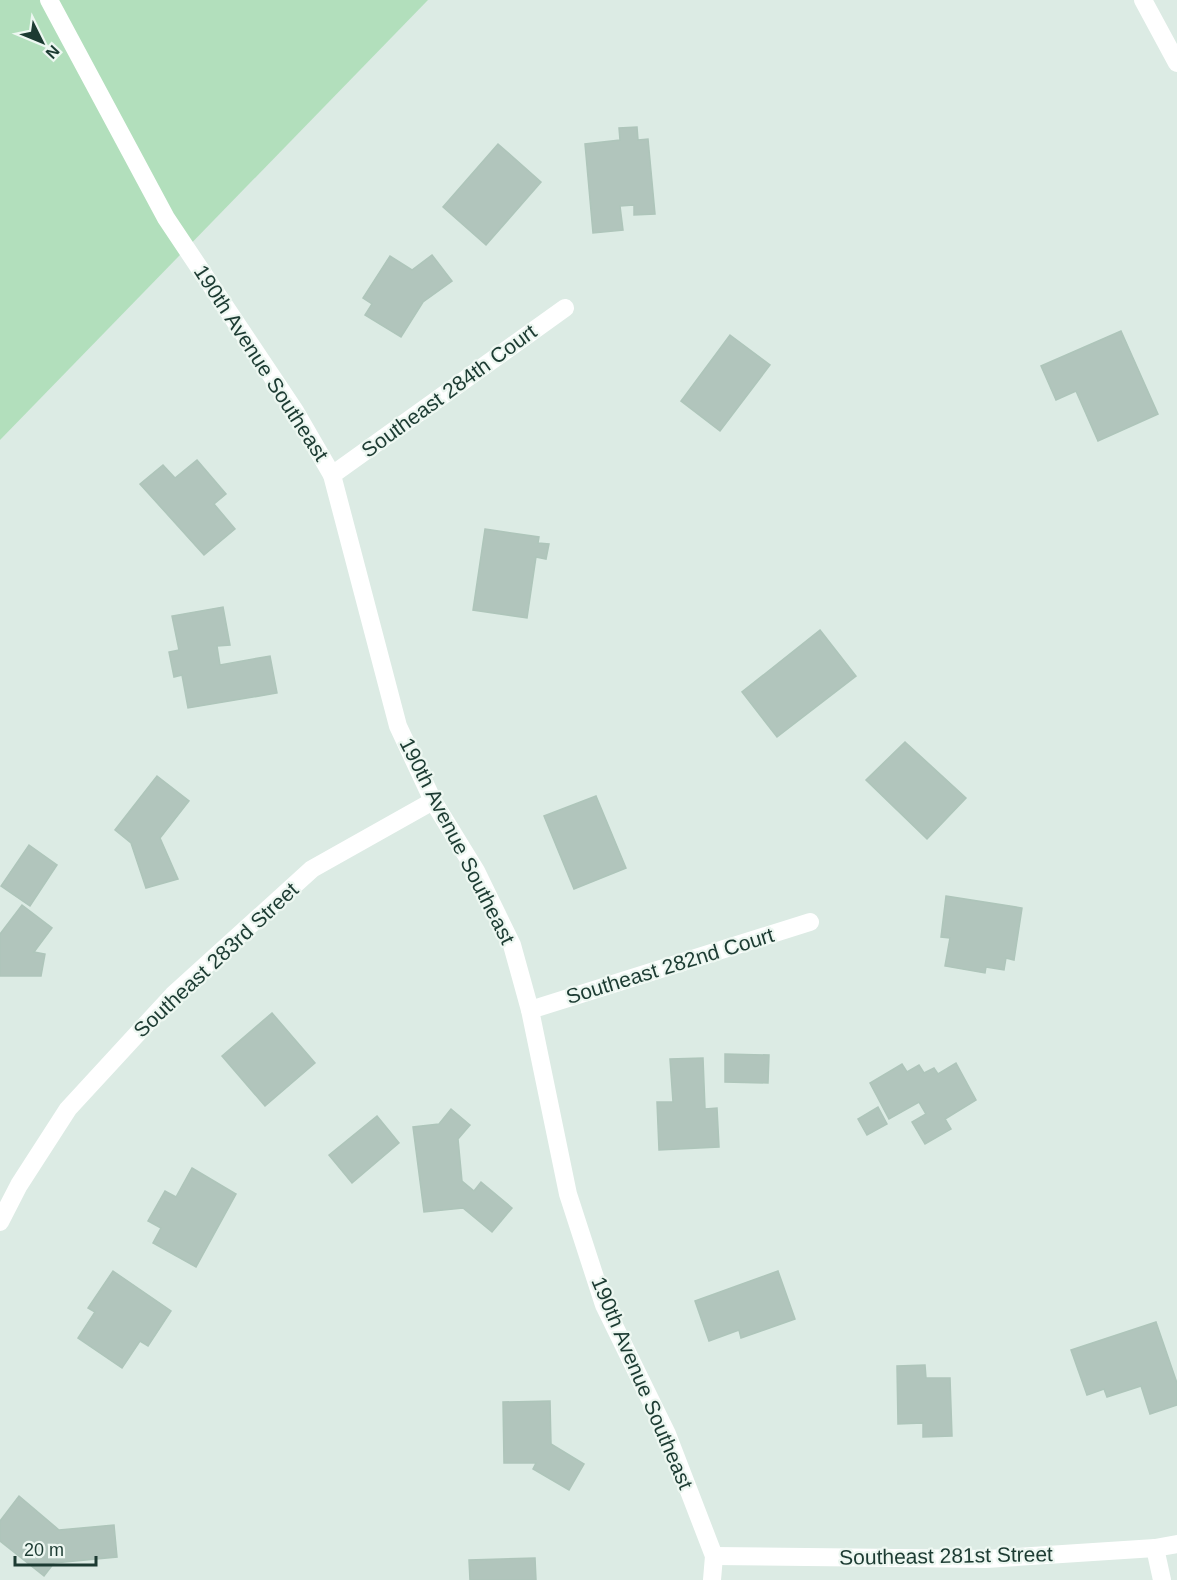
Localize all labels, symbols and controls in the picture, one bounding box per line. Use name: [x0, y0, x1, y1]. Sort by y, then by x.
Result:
north arrow: [12, 12, 72, 72]
text: N: [42, 42, 63, 62]
street label: 190th Avenue Southeast: [190, 261, 333, 465]
street label: Southeast 284th Court: [357, 319, 541, 462]
street label: 190th Avenue Southeast: [395, 734, 520, 948]
street label: Southeast 283rd Street: [129, 877, 303, 1042]
street label: Southeast 282nd Court: [563, 923, 777, 1008]
street label: 190th Avenue Southeast: [587, 1273, 698, 1493]
scale bar: [15, 1529, 96, 1567]
text: 20 m: [24, 1540, 64, 1560]
street label: Southeast 281st Street: [839, 1542, 1053, 1569]

